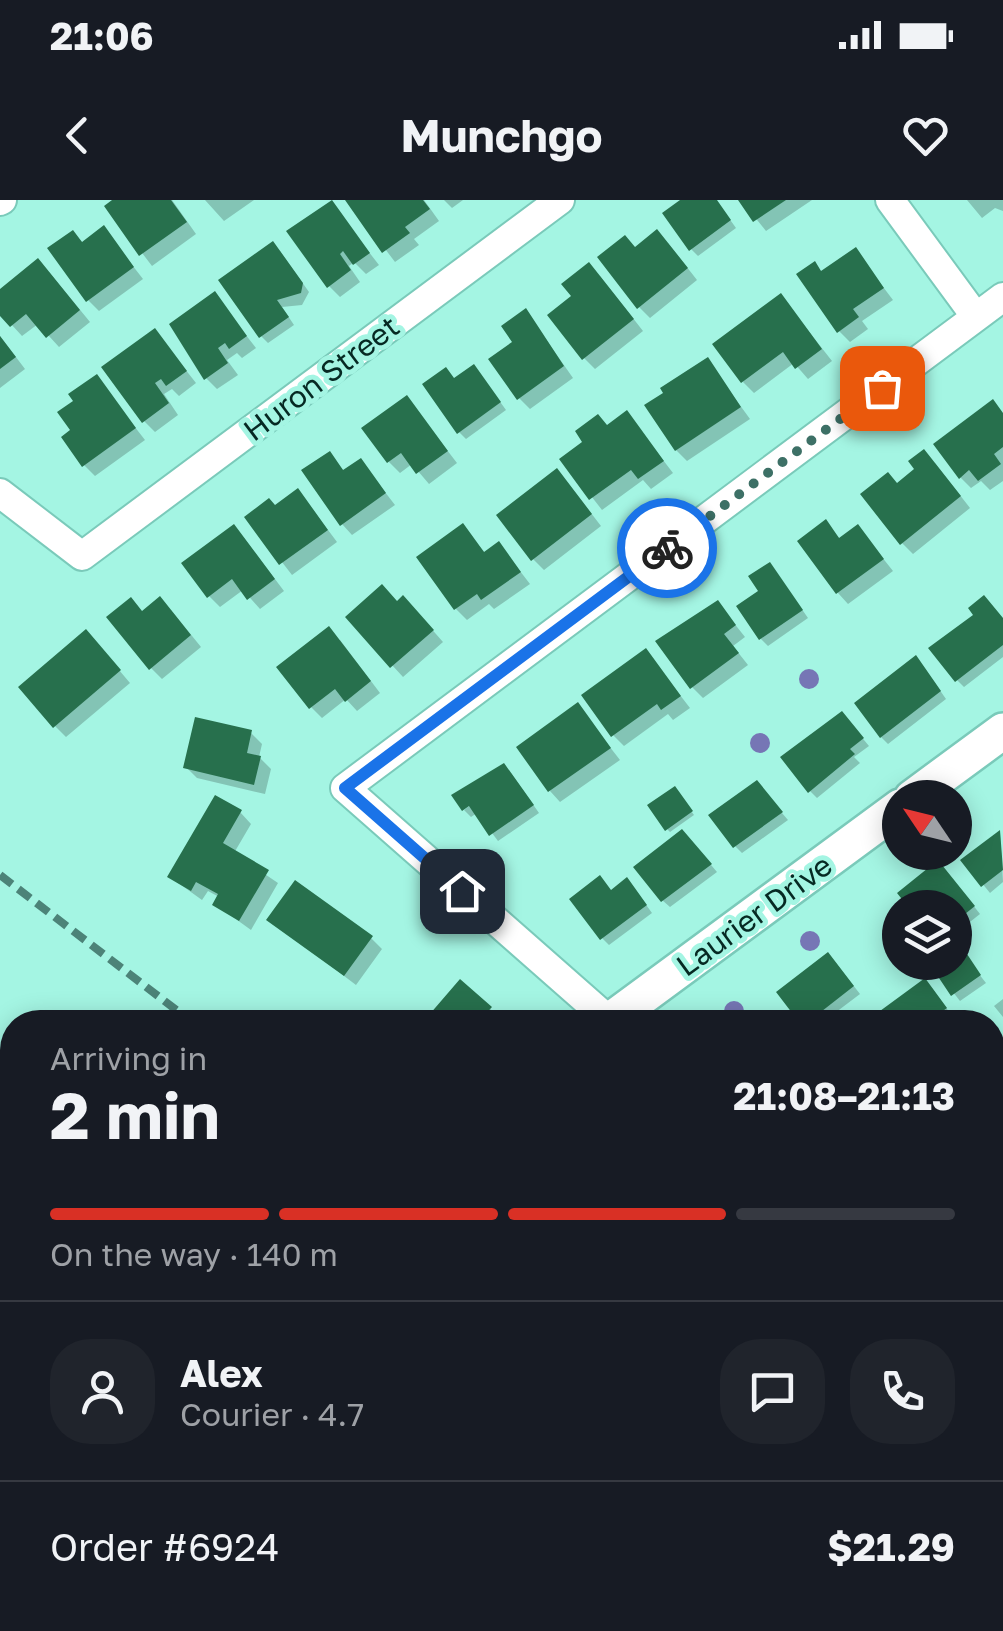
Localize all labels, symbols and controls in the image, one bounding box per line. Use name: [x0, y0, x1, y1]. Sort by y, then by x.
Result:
text: 21:06: [50, 13, 154, 58]
icon: back: [50, 108, 105, 163]
text: Munchgo: [401, 108, 602, 162]
icon: heart: [898, 108, 953, 163]
street label: Huron Street: [236, 308, 406, 448]
pin: [840, 346, 925, 431]
icon: bag: [855, 361, 910, 416]
courier: [617, 498, 717, 598]
icon: bike: [640, 521, 695, 576]
north arrow: [882, 780, 972, 870]
map controls: [882, 780, 972, 980]
street label: Laurier Drive: [669, 847, 839, 983]
pin: [420, 849, 505, 934]
icon: home: [435, 864, 490, 919]
button: layers: [882, 890, 972, 980]
text: Arriving in: [50, 1039, 207, 1077]
text: 21:08–21:13: [733, 1073, 955, 1118]
text: 2 min: [50, 1075, 220, 1153]
text: On the way · 140 m: [50, 1235, 338, 1273]
button: person: [50, 1339, 155, 1444]
button: chat: [720, 1339, 825, 1444]
button: phone: [850, 1339, 955, 1444]
text: Alex: [180, 1350, 263, 1395]
text: Courier · 4.7: [180, 1395, 364, 1433]
text: Order #6924: [50, 1524, 279, 1569]
text: $21.29: [827, 1524, 955, 1569]

